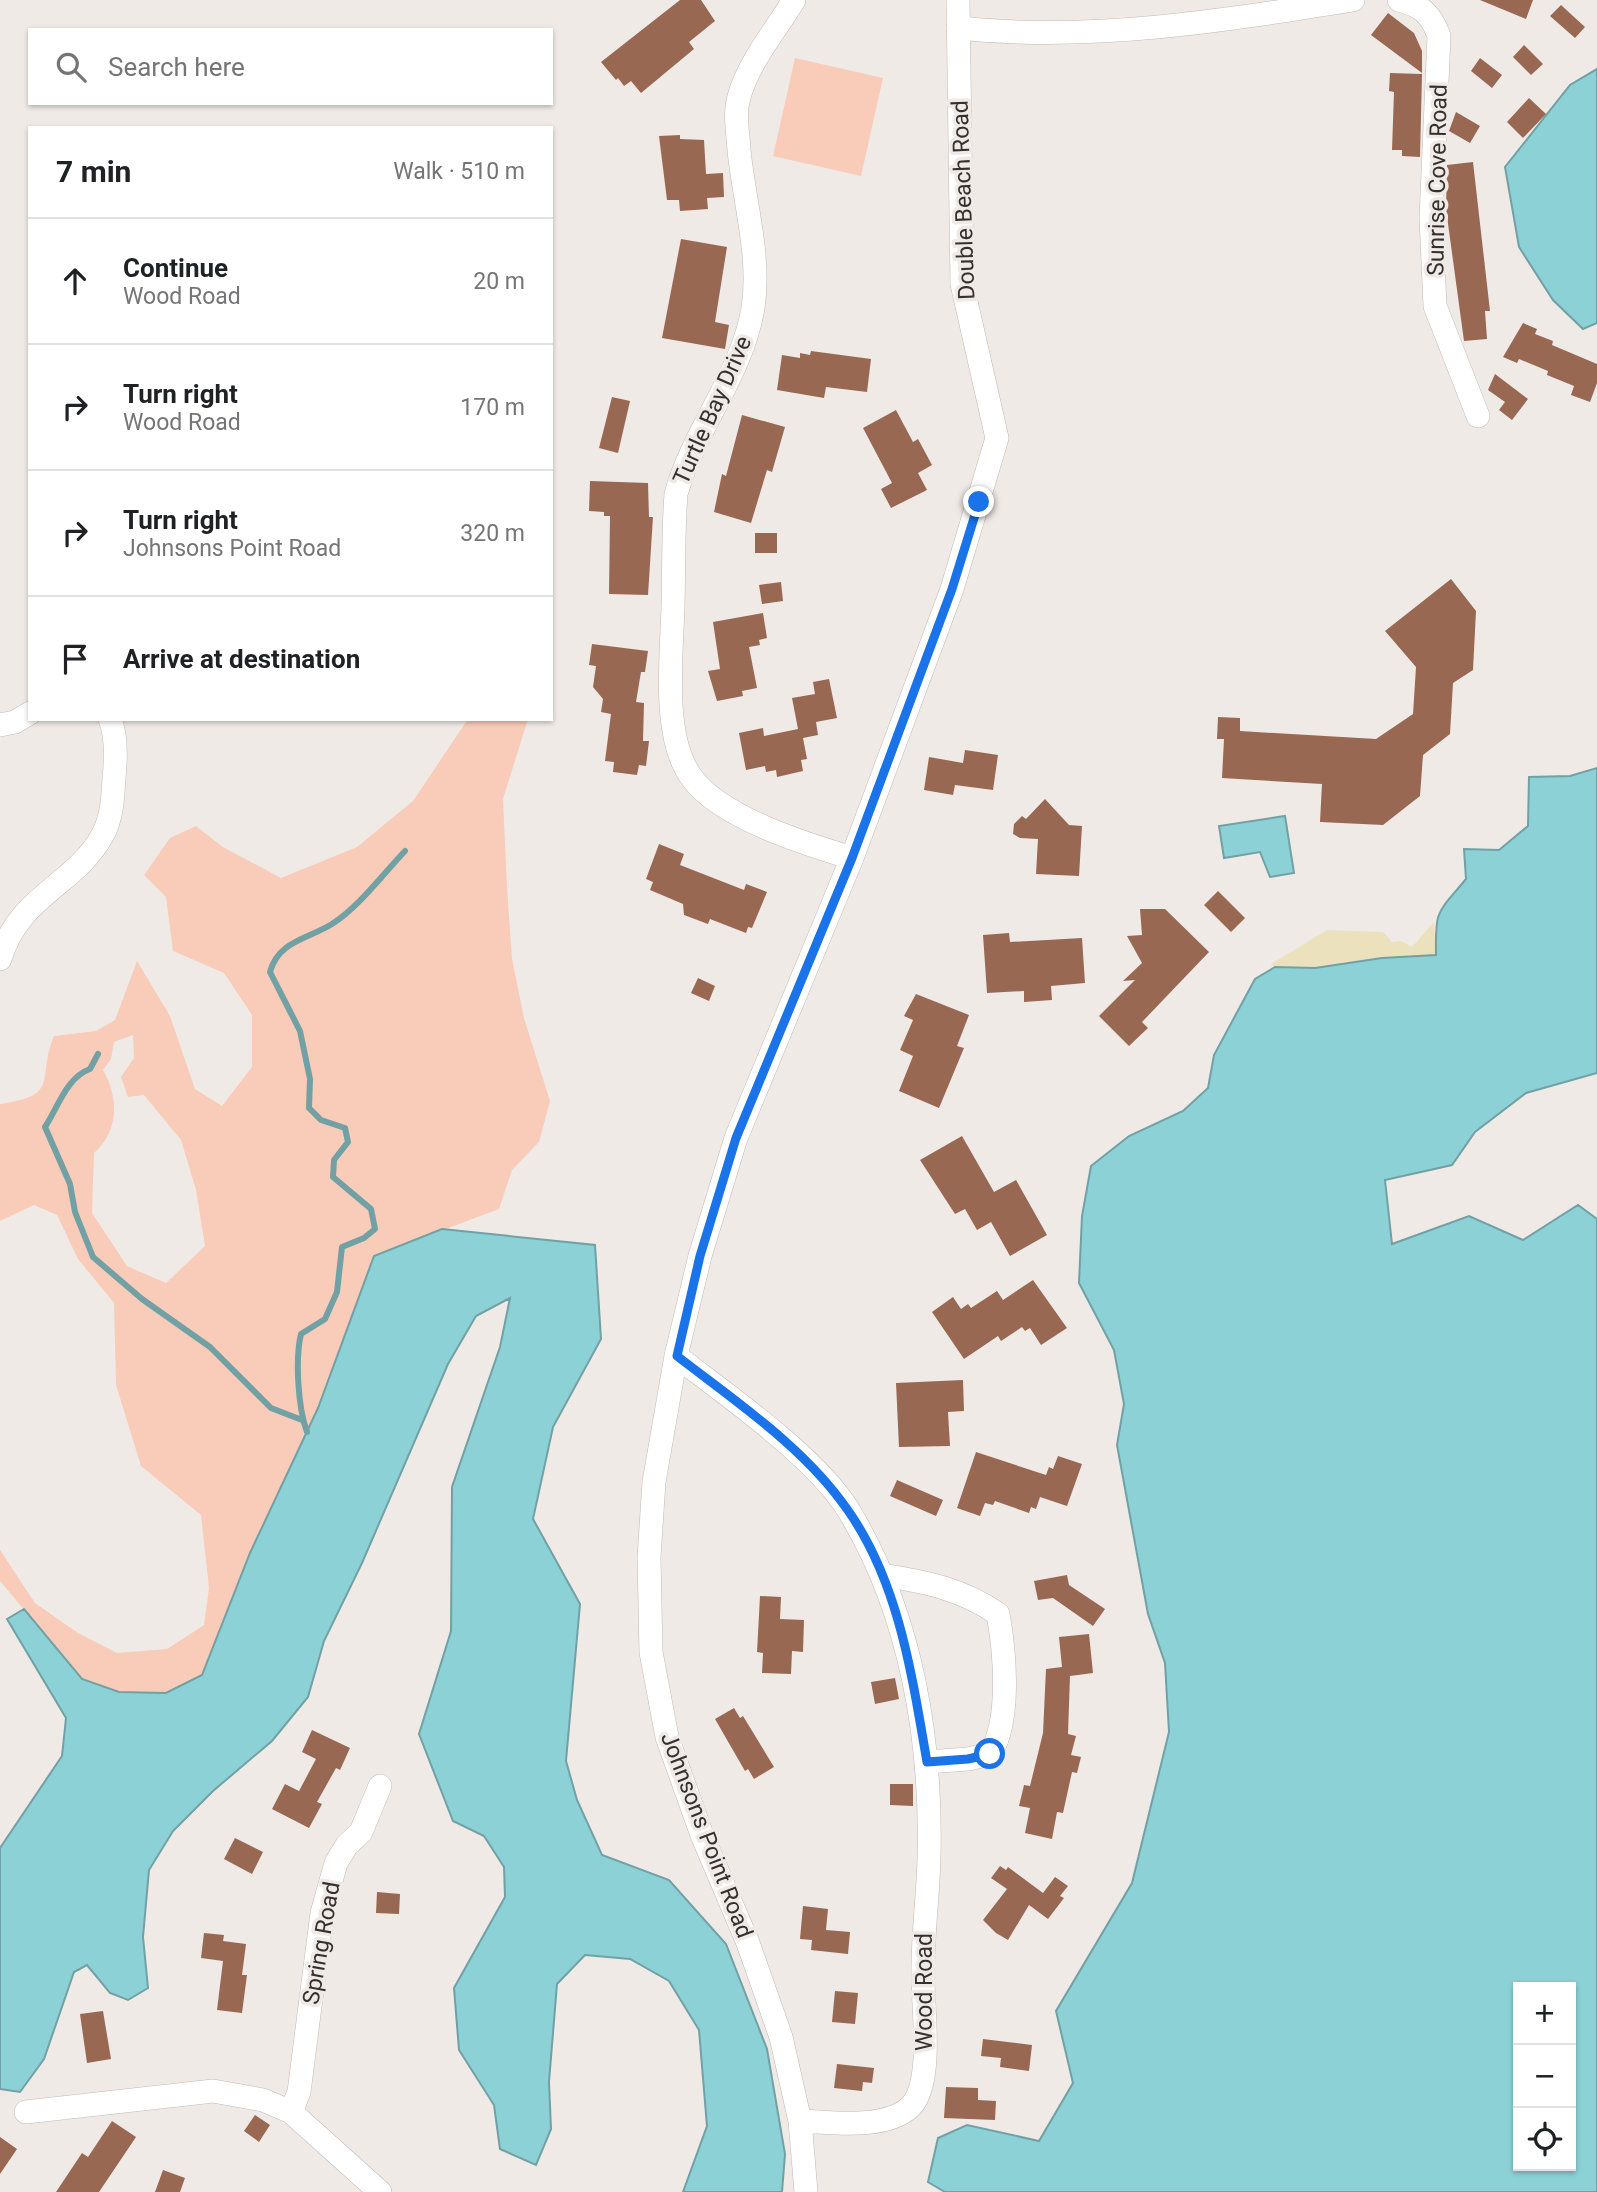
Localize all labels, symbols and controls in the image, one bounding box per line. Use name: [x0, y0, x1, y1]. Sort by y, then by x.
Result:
search box: [28, 28, 553, 105]
icon: search: [52, 48, 90, 86]
text: Search here: [108, 52, 245, 82]
street label: Sunrise Cove Road: [1422, 84, 1453, 276]
street label: Double Beach Road: [947, 100, 980, 300]
text: 7 min: [56, 154, 131, 189]
text: Walk · 510 m: [393, 158, 525, 185]
text: Continue: [123, 253, 228, 283]
icon: ahead: [56, 262, 94, 300]
text: 20 m: [473, 268, 525, 295]
text: Wood Road: [123, 283, 241, 310]
street label: Turtle Bay Drive: [668, 332, 757, 489]
text: Turn right: [123, 379, 238, 409]
icon: right: [56, 388, 94, 426]
text: 170 m: [460, 394, 525, 421]
text: Wood Road: [123, 409, 241, 436]
route end: [963, 486, 994, 517]
text: Turn right: [123, 505, 238, 535]
icon: right: [56, 514, 94, 552]
text: 320 m: [460, 520, 525, 547]
text: Johnsons Point Road: [123, 535, 341, 562]
icon: arrive: [56, 640, 94, 678]
text: Arrive at destination: [123, 644, 360, 674]
street label: Johnsons Point Road: [655, 1728, 758, 1942]
route start: [974, 1738, 1005, 1769]
street label: Spring Road: [297, 1880, 346, 2007]
street label: Wood Road: [911, 1933, 938, 2051]
map controls: [1513, 1982, 1576, 2171]
button: +: [1513, 1982, 1576, 2045]
button: −: [1513, 2045, 1576, 2108]
button: locate: [1513, 2108, 1576, 2171]

